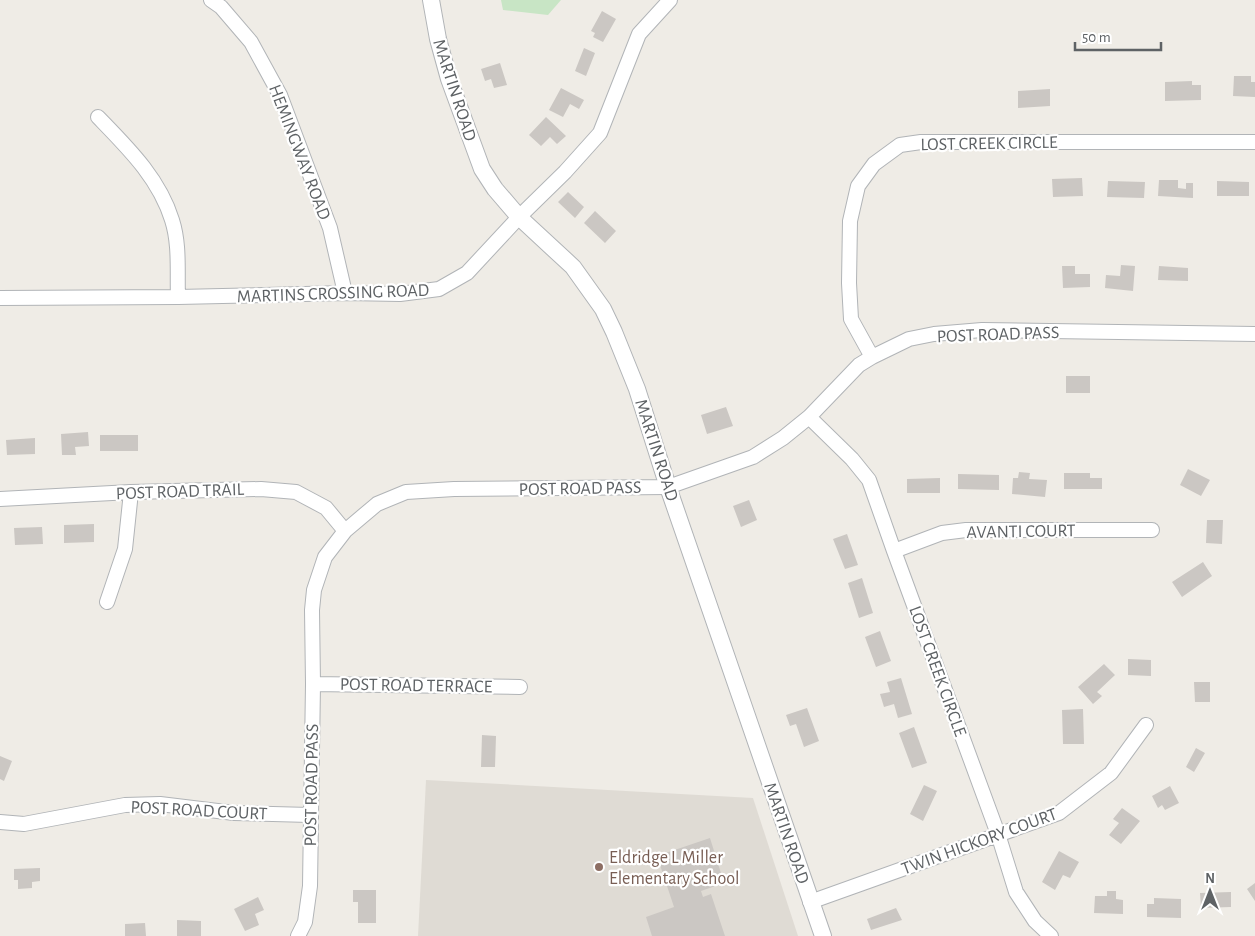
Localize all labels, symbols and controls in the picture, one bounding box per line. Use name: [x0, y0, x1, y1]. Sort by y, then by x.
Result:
scale bar: [1075, 20, 1161, 52]
text: 50 m: [1082, 30, 1111, 45]
street label: MARTIN ROAD: [429, 37, 479, 143]
street label: HEMINGWAY ROAD: [265, 82, 333, 223]
street label: LOST CREEK CIRCLE: [920, 134, 1058, 154]
street label: MARTINS CROSSING ROAD: [237, 282, 430, 306]
street label: POST ROAD PASS: [936, 324, 1060, 346]
street label: MARTIN ROAD: [631, 397, 681, 503]
street label: POST ROAD PASS: [519, 479, 641, 499]
street label: POST ROAD TRAIL: [116, 481, 245, 503]
street label: AVANTI COURT: [966, 522, 1076, 542]
street label: LOST CREEK CIRCLE: [905, 604, 969, 739]
street label: POST ROAD TERRACE: [340, 676, 493, 696]
street label: POST ROAD PASS: [302, 724, 322, 846]
street label: MARTIN ROAD: [760, 780, 812, 886]
street label: POST ROAD COURT: [130, 798, 268, 824]
street label: TWIN HICKORY COURT: [899, 805, 1060, 878]
place label: Eldridge L Miller Elementary School: [609, 849, 740, 888]
marker: Eldridge L Miller Elementary School: [593, 861, 605, 873]
north arrow: [1185, 866, 1235, 916]
text: N: [1205, 872, 1215, 886]

